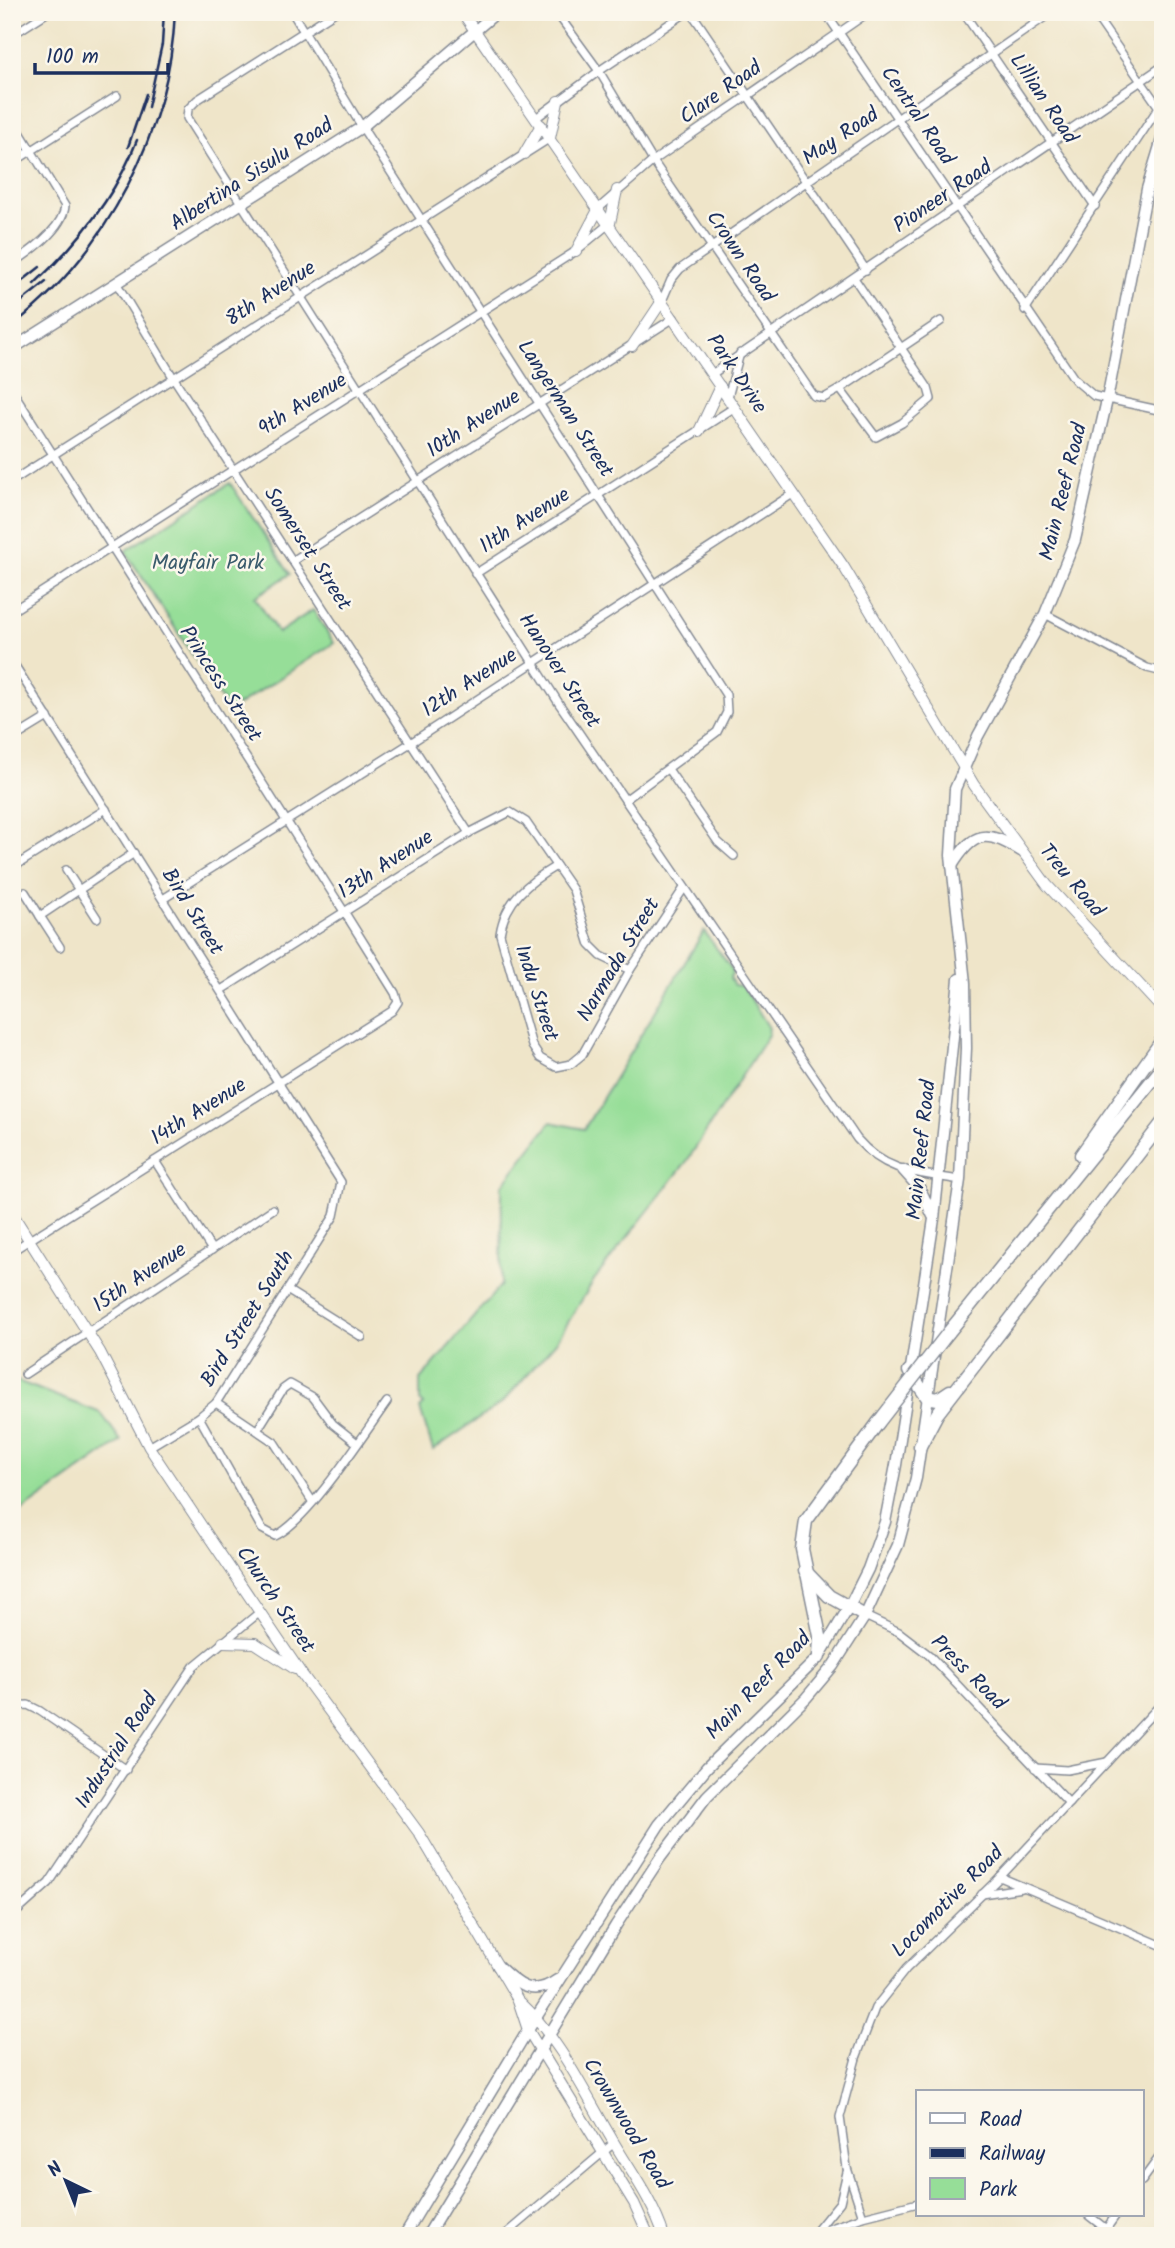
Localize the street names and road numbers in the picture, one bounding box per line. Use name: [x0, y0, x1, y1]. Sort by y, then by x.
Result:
street label: Lillian Road: [1000, 47, 1086, 151]
street label: Clare Road: [673, 52, 770, 134]
street label: Central Road: [871, 60, 963, 173]
street label: May Road: [796, 99, 887, 175]
street label: Albertina Sisulu Road: [164, 109, 341, 240]
street label: Pioneer Road: [887, 151, 1000, 242]
street label: Crown Road: [697, 204, 783, 310]
street label: 8th Avenue: [219, 252, 323, 336]
street label: Park Drive: [697, 327, 775, 421]
street label: Langerman Street: [508, 334, 622, 485]
street label: 9th Avenue: [252, 364, 355, 445]
street label: 10th Avenue: [420, 381, 528, 467]
street label: Main Reef Road: [1031, 419, 1097, 564]
street label: 11th Avenue: [473, 479, 578, 563]
street label: Somerset Street: [254, 480, 360, 618]
street label: Hanover Street: [509, 607, 609, 736]
street label: Princess Street: [170, 619, 271, 749]
street label: 12th Avenue: [416, 639, 525, 726]
street label: 13th Avenue: [332, 821, 441, 908]
street label: Treu Road: [1030, 837, 1112, 926]
street label: Bird Street: [152, 862, 232, 963]
street label: Narmada Street: [569, 891, 670, 1028]
street label: Indu Street: [505, 940, 567, 1046]
street label: 14th Avenue: [145, 1069, 254, 1155]
street label: Main Reef Road: [898, 1078, 946, 1222]
street label: 15th Avenue: [86, 1234, 194, 1322]
street label: Bird Street South: [193, 1244, 303, 1394]
street label: Church Street: [227, 1540, 324, 1661]
street label: Main Reef Road: [698, 1624, 820, 1748]
street label: Press Road: [922, 1627, 1014, 1719]
street label: Industrial Road: [67, 1686, 167, 1816]
street label: Locomotive Road: [884, 1838, 1012, 1966]
street label: Crownwood Road: [574, 2052, 679, 2197]

